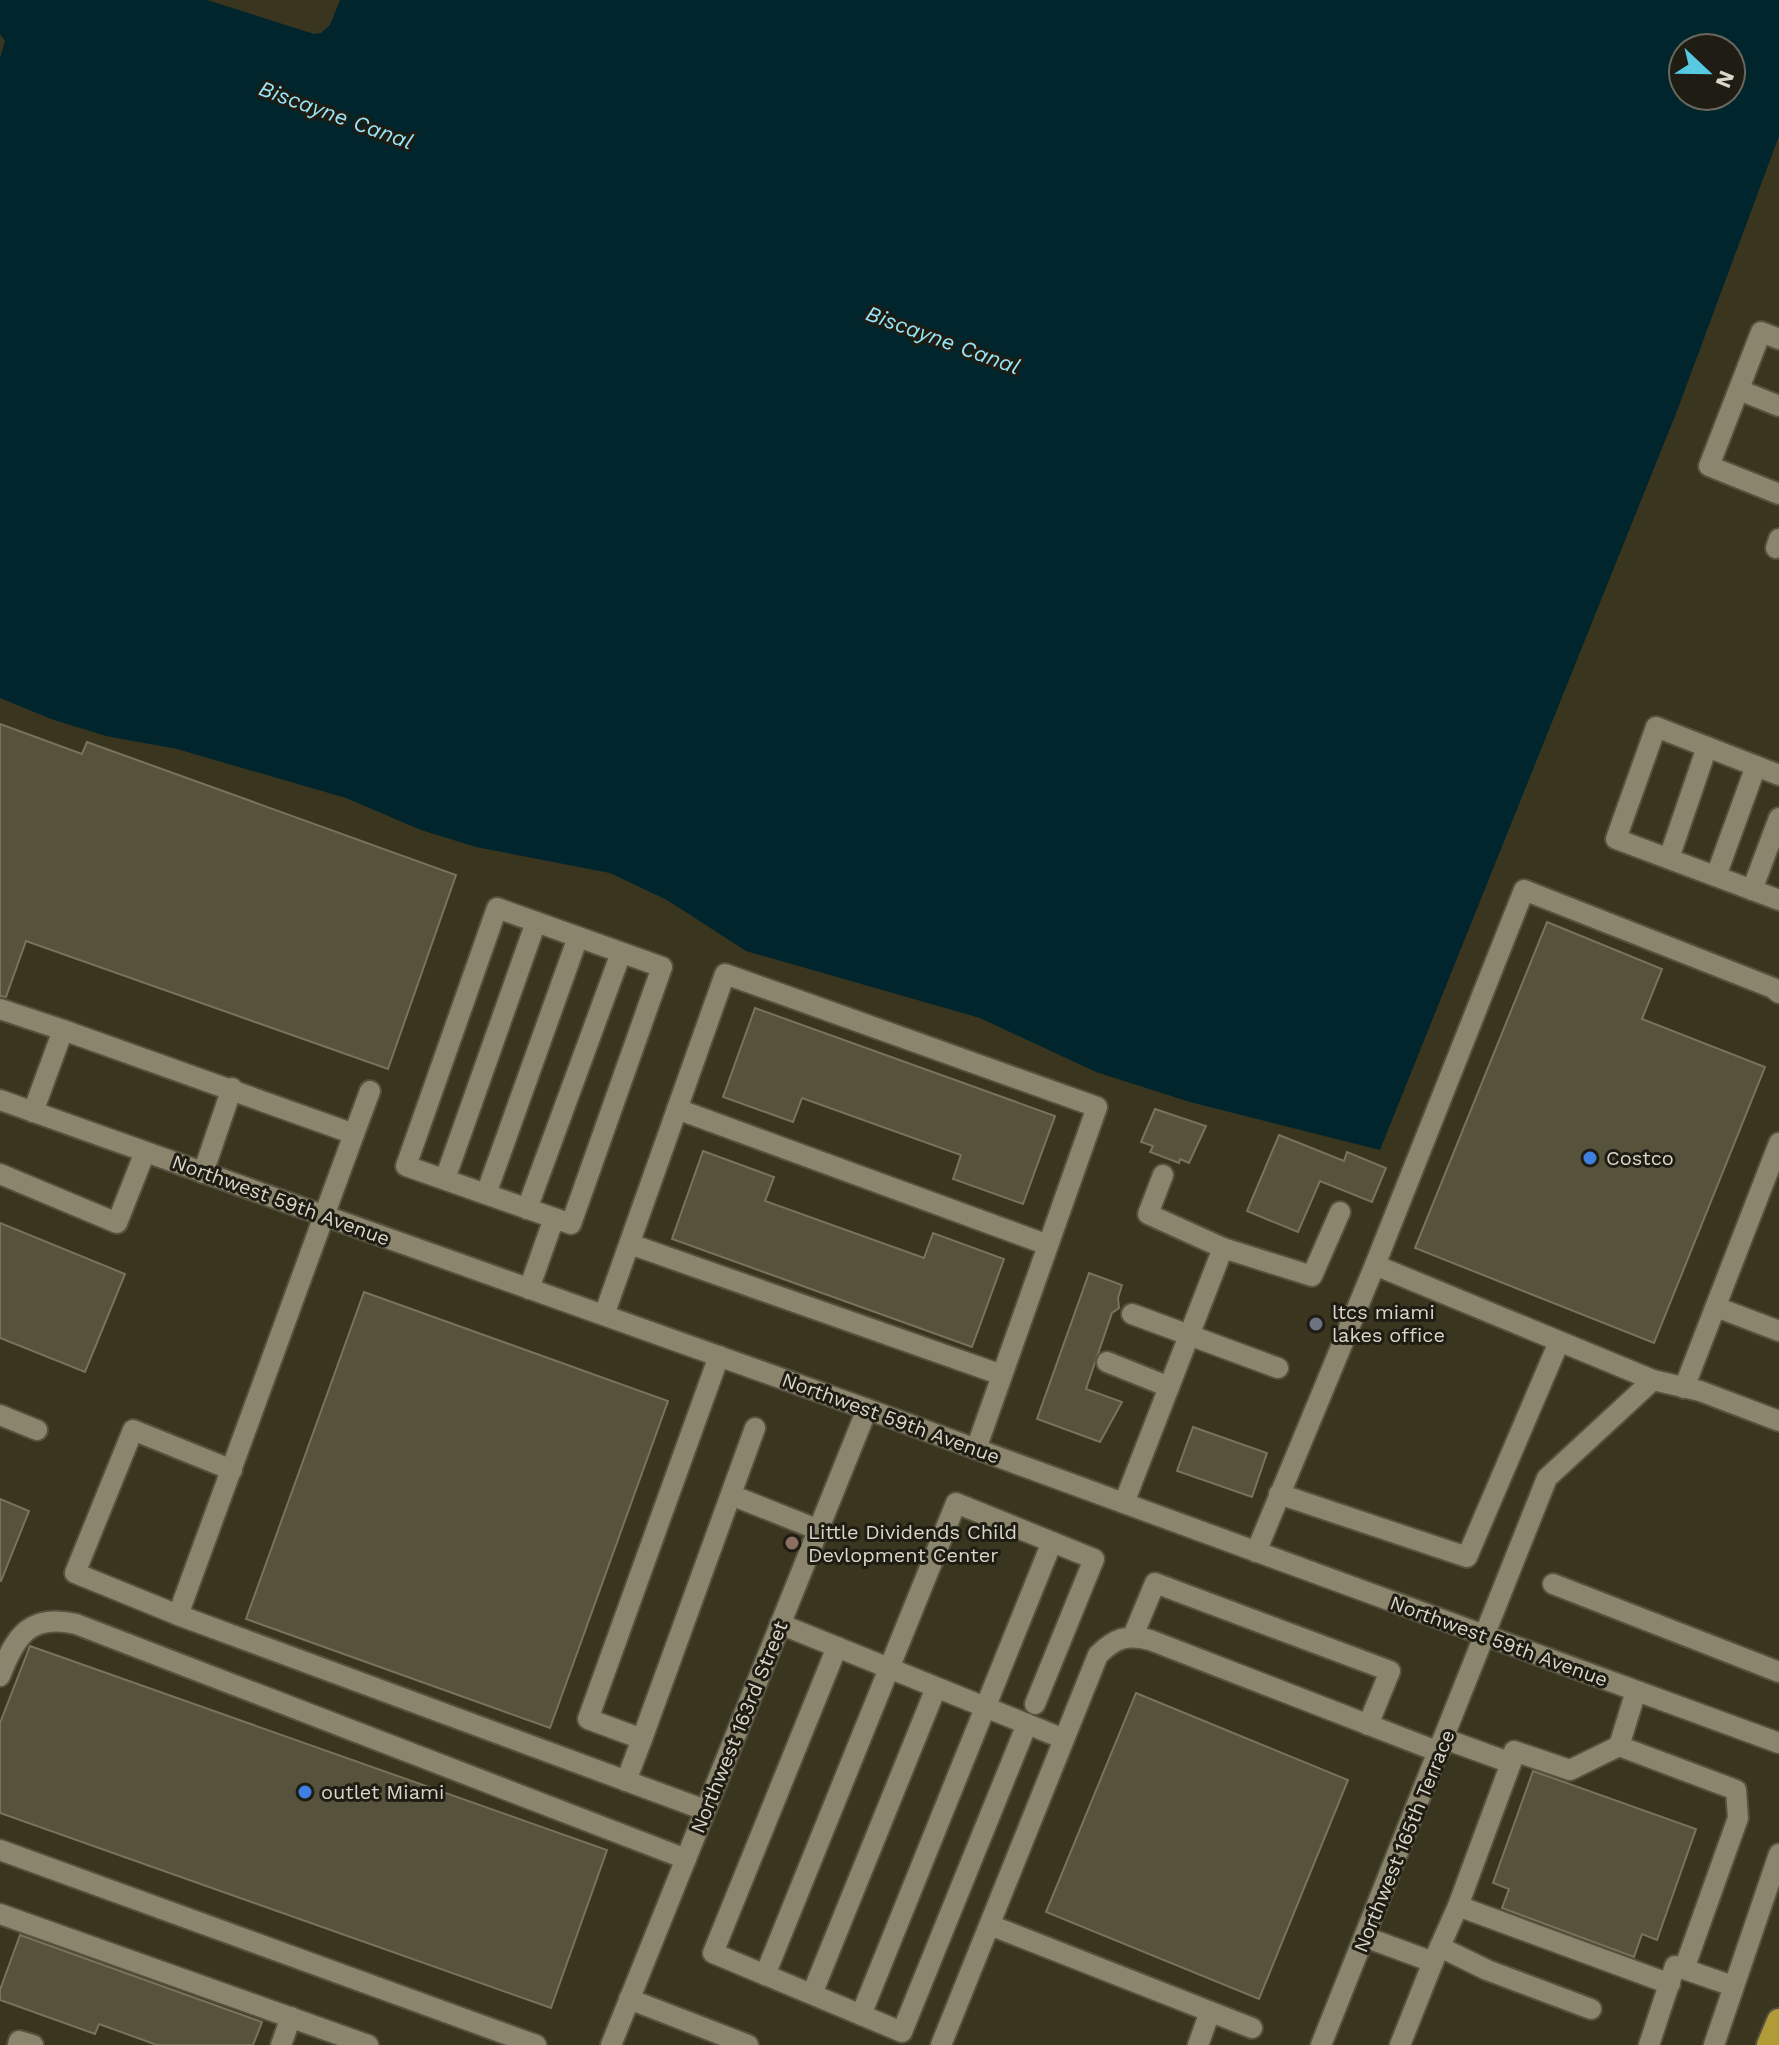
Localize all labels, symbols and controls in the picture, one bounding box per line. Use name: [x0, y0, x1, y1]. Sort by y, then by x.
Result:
north arrow: [1667, 32, 1747, 112]
text: N: [1710, 67, 1740, 92]
water label: Biscayne Canal: [256, 76, 417, 155]
water label: Biscayne Canal: [863, 301, 1024, 380]
place label: Costco: [1606, 1146, 1674, 1170]
street label: Northwest 59th Avenue: [169, 1149, 393, 1251]
marker: Costco: [1581, 1149, 1599, 1167]
place label: ltcs miami lakes office: [1332, 1300, 1445, 1347]
marker: ltcs miami lakes office: [1307, 1315, 1325, 1333]
street label: Northwest 59th Avenue: [779, 1367, 1003, 1469]
place label: Little Dividends Child Devlopment Center: [808, 1520, 1017, 1567]
marker: Little Dividends Child Devlopment Center: [783, 1534, 801, 1552]
street label: Northwest 59th Avenue: [1387, 1590, 1611, 1692]
street label: Northwest 163rd Street: [685, 1617, 793, 1837]
street label: Northwest 165th Terrace: [1348, 1726, 1460, 1956]
place label: outlet Miami: [321, 1780, 444, 1804]
marker: outlet Miami: [296, 1783, 314, 1801]

